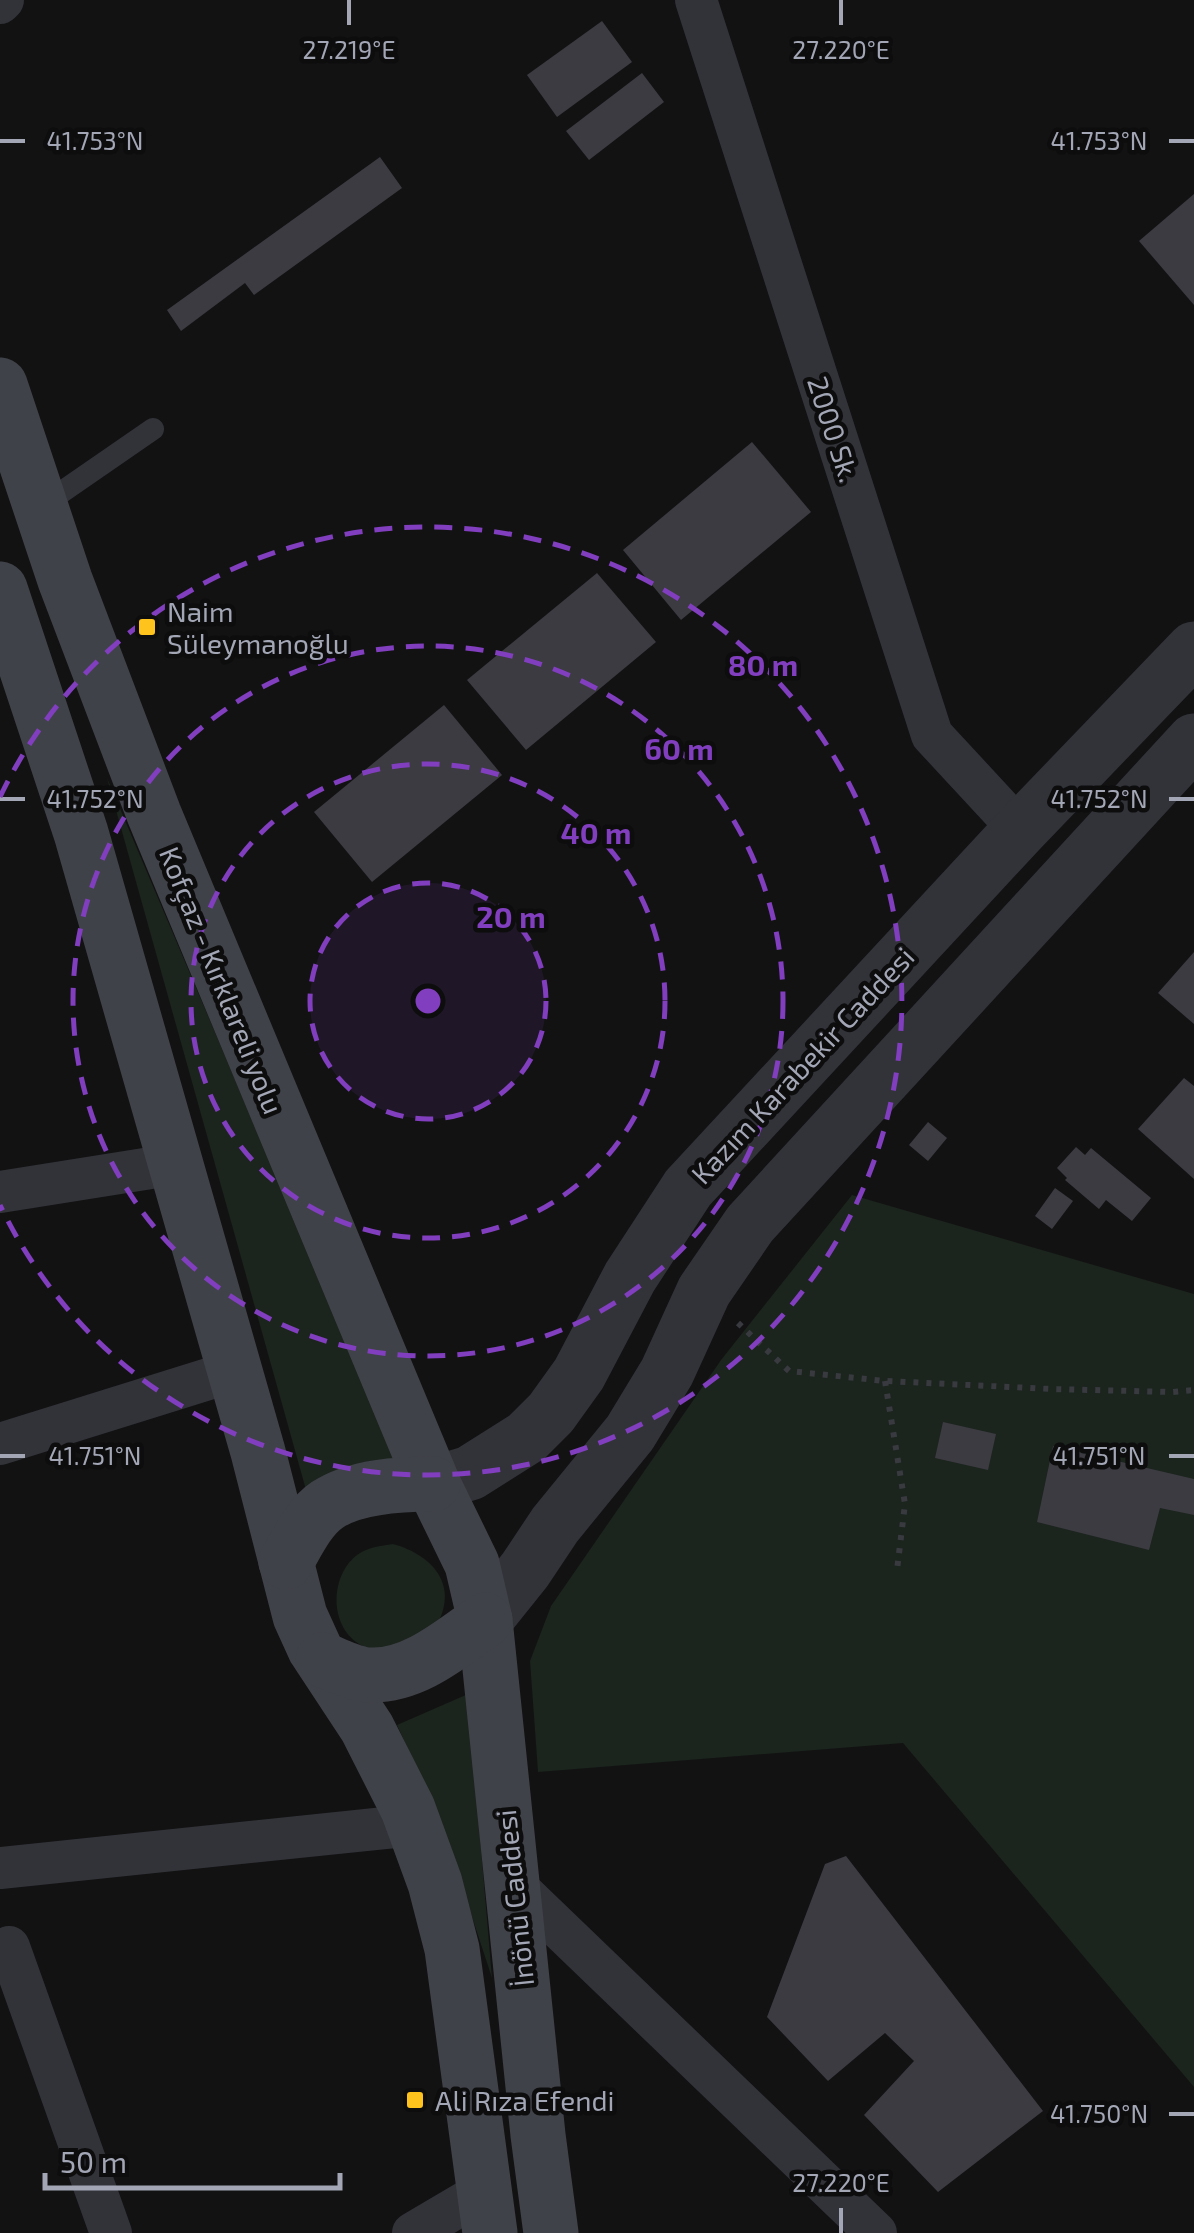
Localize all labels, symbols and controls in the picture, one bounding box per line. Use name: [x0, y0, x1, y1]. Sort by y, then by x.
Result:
text: 27.219°E: [303, 34, 395, 64]
text: 27.220°E: [792, 34, 890, 64]
text: 41.753°N: [47, 125, 143, 155]
text: 41.753°N: [1051, 125, 1147, 155]
street label: 2000 Sk.: [801, 372, 867, 486]
place label: Naim Süleymanoğlu: [167, 594, 349, 660]
marker: Naim Süleymanoğlu: [136, 616, 158, 638]
text: 80 m: [728, 646, 798, 682]
text: 60 m: [644, 730, 714, 766]
text: 41.752°N: [46, 783, 144, 813]
text: 41.752°N: [1050, 783, 1148, 813]
text: 40 m: [561, 814, 631, 850]
street label: Kofçaz - Kırklareli yolu: [152, 841, 291, 1119]
text: 20 m: [476, 898, 546, 934]
street label: Kazım Karabekir Caddesi: [683, 940, 921, 1190]
centre of rings: [410, 983, 446, 1019]
text: 41.751°N: [48, 1440, 142, 1470]
text: 41.751°N: [1052, 1440, 1146, 1470]
street label: İnönü Caddesi: [488, 1808, 540, 1988]
place label: Ali Rıza Efendi: [435, 2083, 614, 2117]
marker: Ali Rıza Efendi: [404, 2089, 426, 2111]
text: 41.750°N: [1050, 2098, 1148, 2128]
scale bar: [45, 2128, 340, 2190]
text: 50 m: [60, 2143, 127, 2179]
text: 27.220°E: [792, 2167, 890, 2197]

